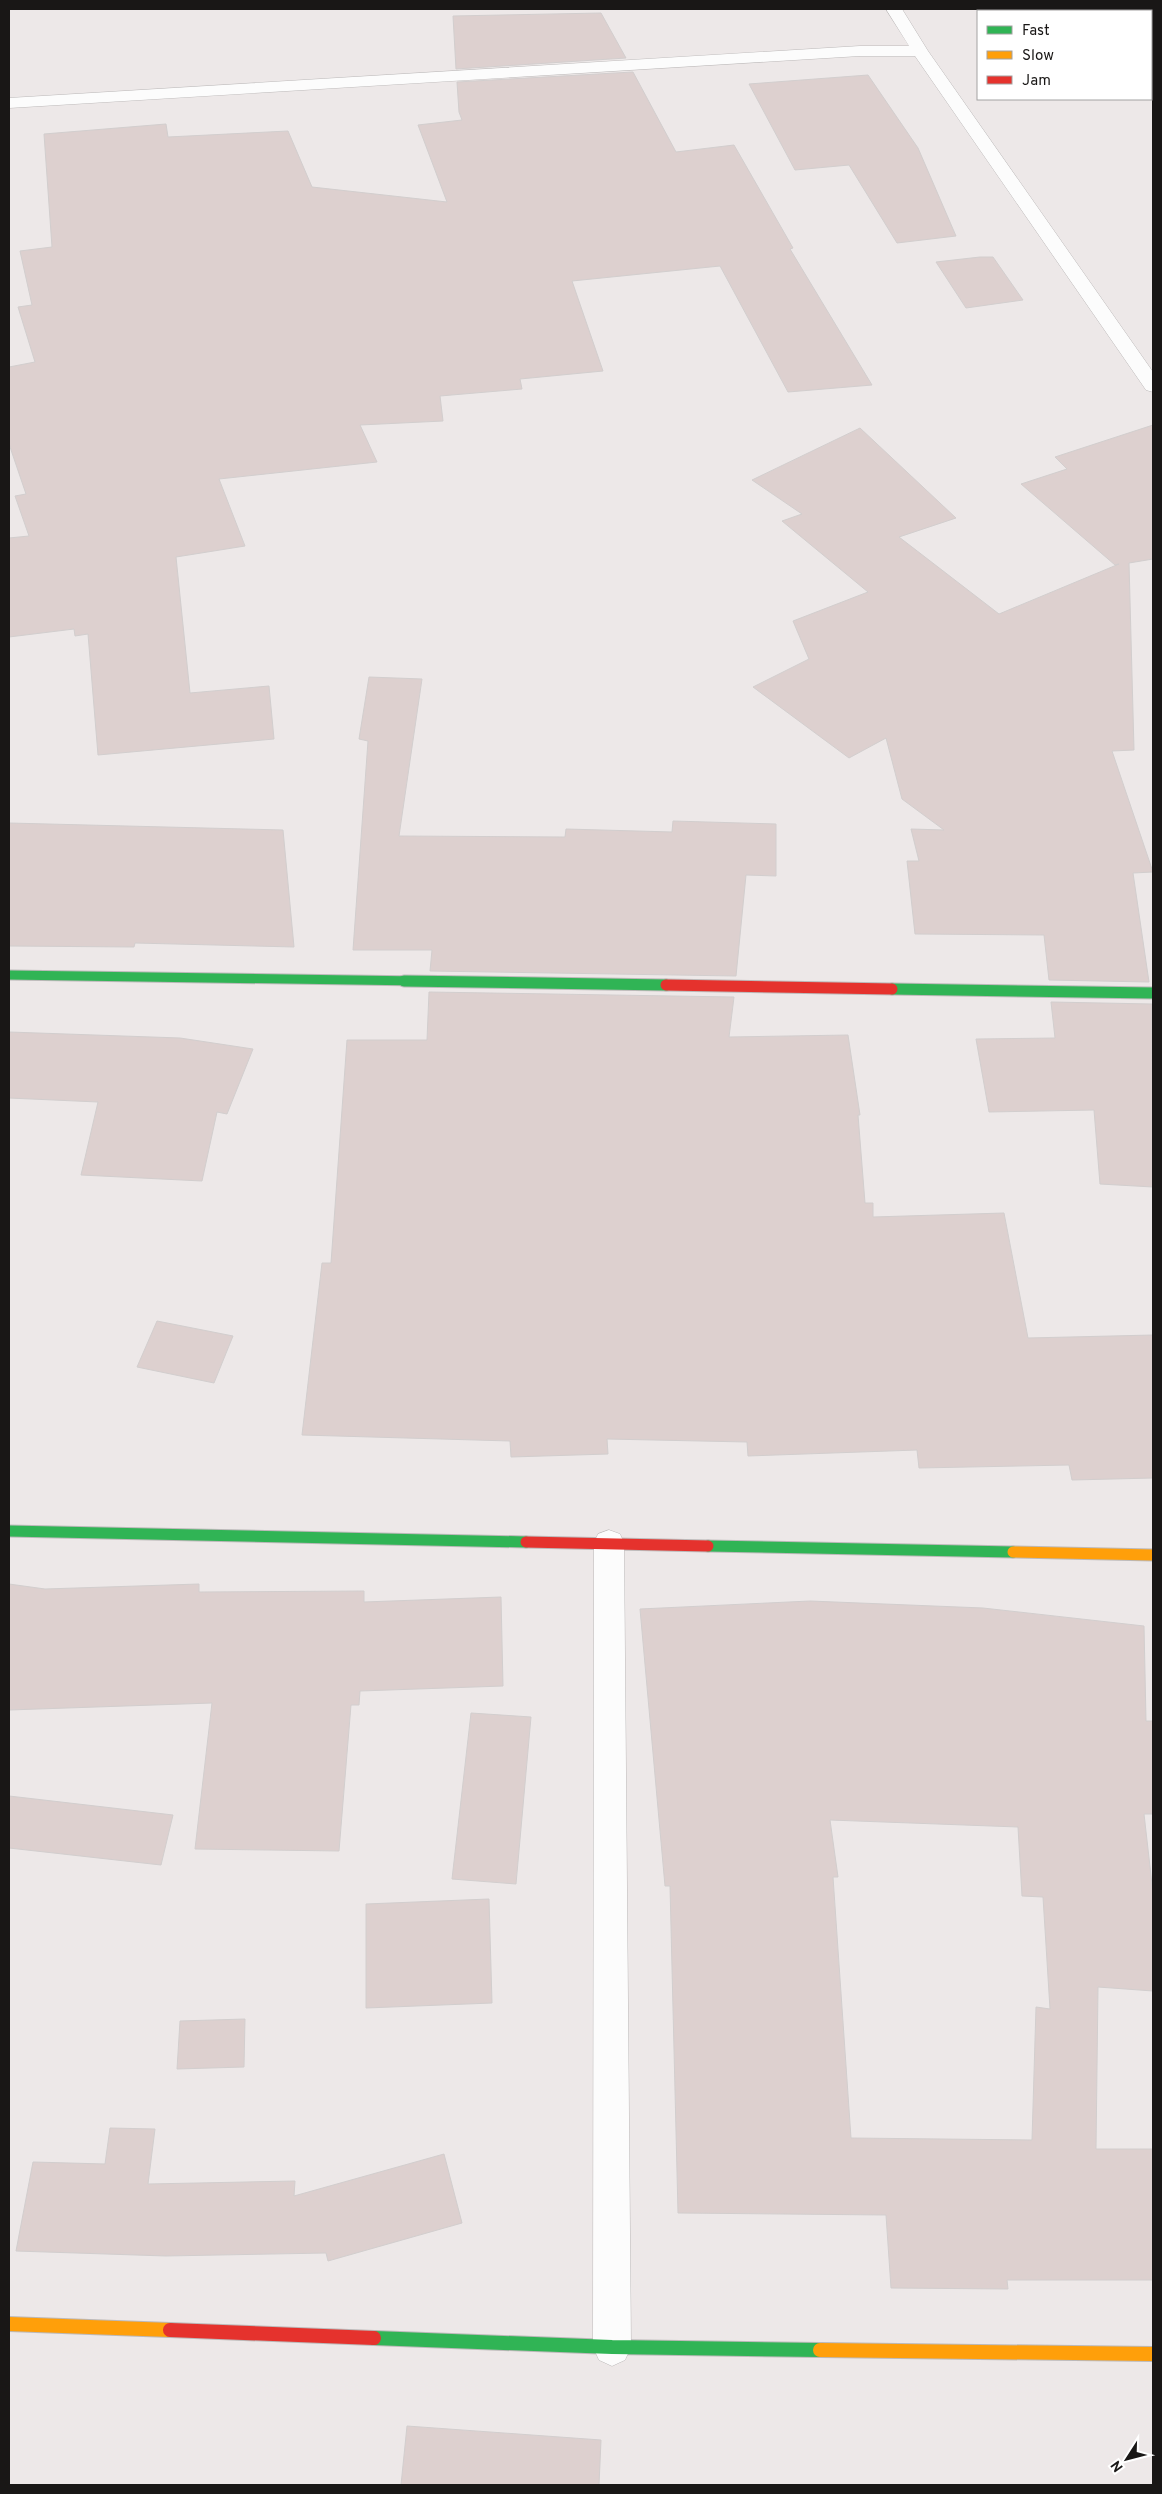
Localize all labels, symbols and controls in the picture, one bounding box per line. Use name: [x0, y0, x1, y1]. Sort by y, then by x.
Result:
legend: [977, 10, 1152, 100]
text: Fast: [1022, 22, 1050, 41]
text: Slow: [1022, 47, 1054, 66]
text: Jam: [1022, 72, 1051, 91]
north arrow: [1102, 2434, 1152, 2484]
text: N: [1108, 2457, 1128, 2475]

